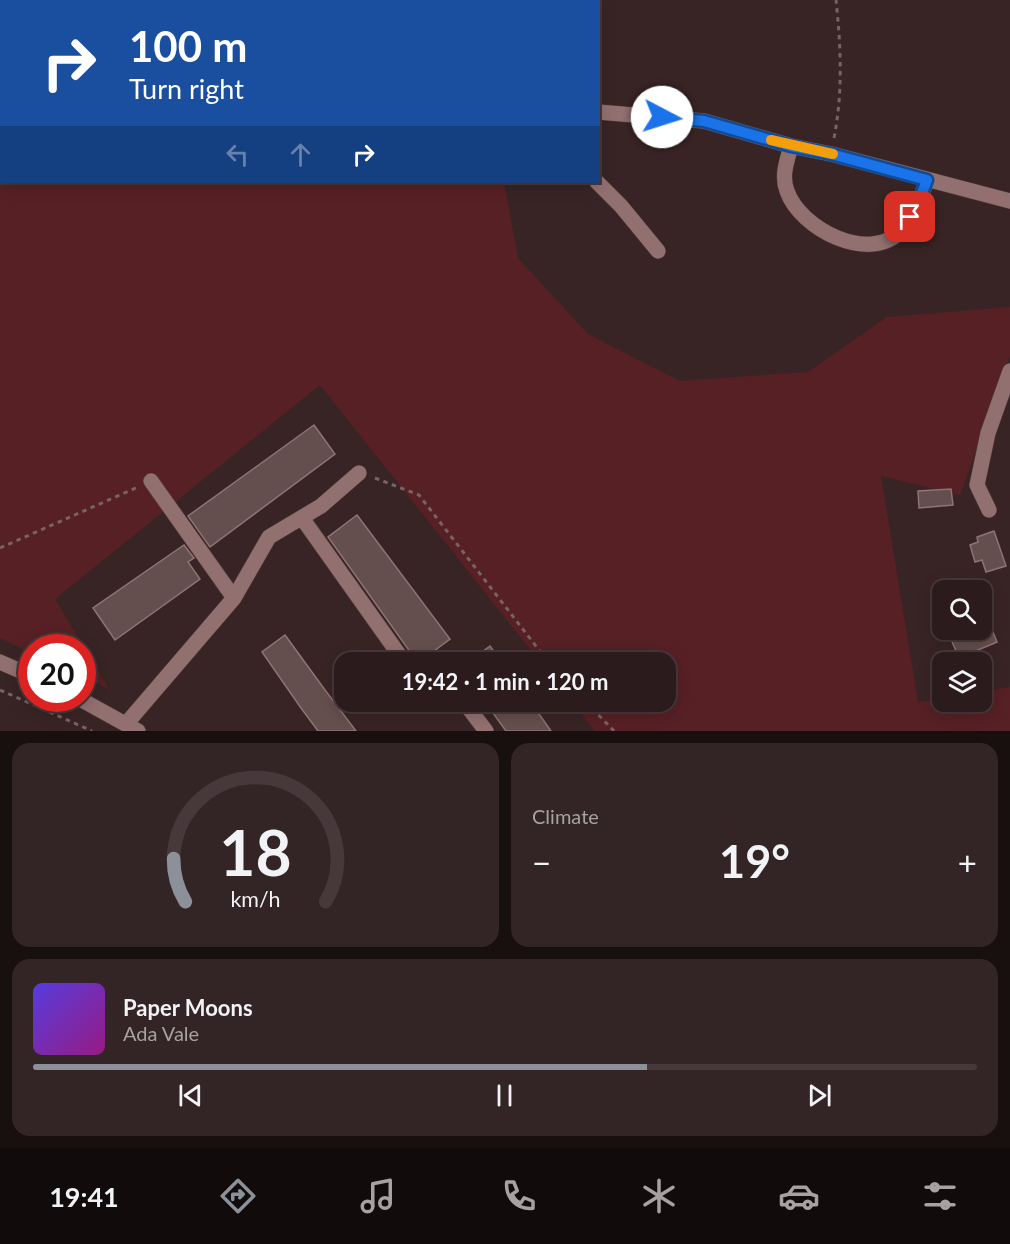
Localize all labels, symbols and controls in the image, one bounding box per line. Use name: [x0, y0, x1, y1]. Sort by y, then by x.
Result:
text: 100 m: [129, 21, 247, 71]
icon: right: [30, 24, 108, 102]
text: Turn right: [129, 72, 244, 105]
position arrow: [630, 85, 694, 149]
icon: left: [221, 138, 254, 171]
icon: ahead: [284, 138, 317, 171]
icon: right: [347, 138, 380, 171]
pin: [884, 191, 935, 242]
icon: arrive: [893, 200, 926, 233]
map controls: [932, 580, 992, 712]
button: search: [932, 580, 992, 640]
speed limit sign: 20: [18, 634, 96, 712]
button: layers: [932, 652, 992, 712]
text: 19:42 · 1 min · 120 m: [402, 668, 608, 695]
text: Climate: [532, 804, 599, 828]
text: 18: [219, 814, 292, 889]
text: 19°: [719, 834, 790, 888]
text: −: [532, 842, 551, 882]
text: +: [958, 842, 977, 882]
text: km/h: [230, 886, 281, 912]
text: Paper Moons: [123, 994, 253, 1021]
text: Ada Vale: [123, 1021, 199, 1045]
icon: previous: [174, 1079, 207, 1112]
icon: pause: [488, 1079, 521, 1112]
icon: next: [803, 1079, 836, 1112]
icon: directions: [217, 1175, 259, 1217]
icon: music: [357, 1175, 399, 1217]
icon: phone: [498, 1175, 540, 1217]
icon: climate: [638, 1175, 680, 1217]
icon: car: [778, 1175, 820, 1217]
icon: filters: [919, 1175, 961, 1217]
text: 19:41: [49, 1180, 119, 1213]

